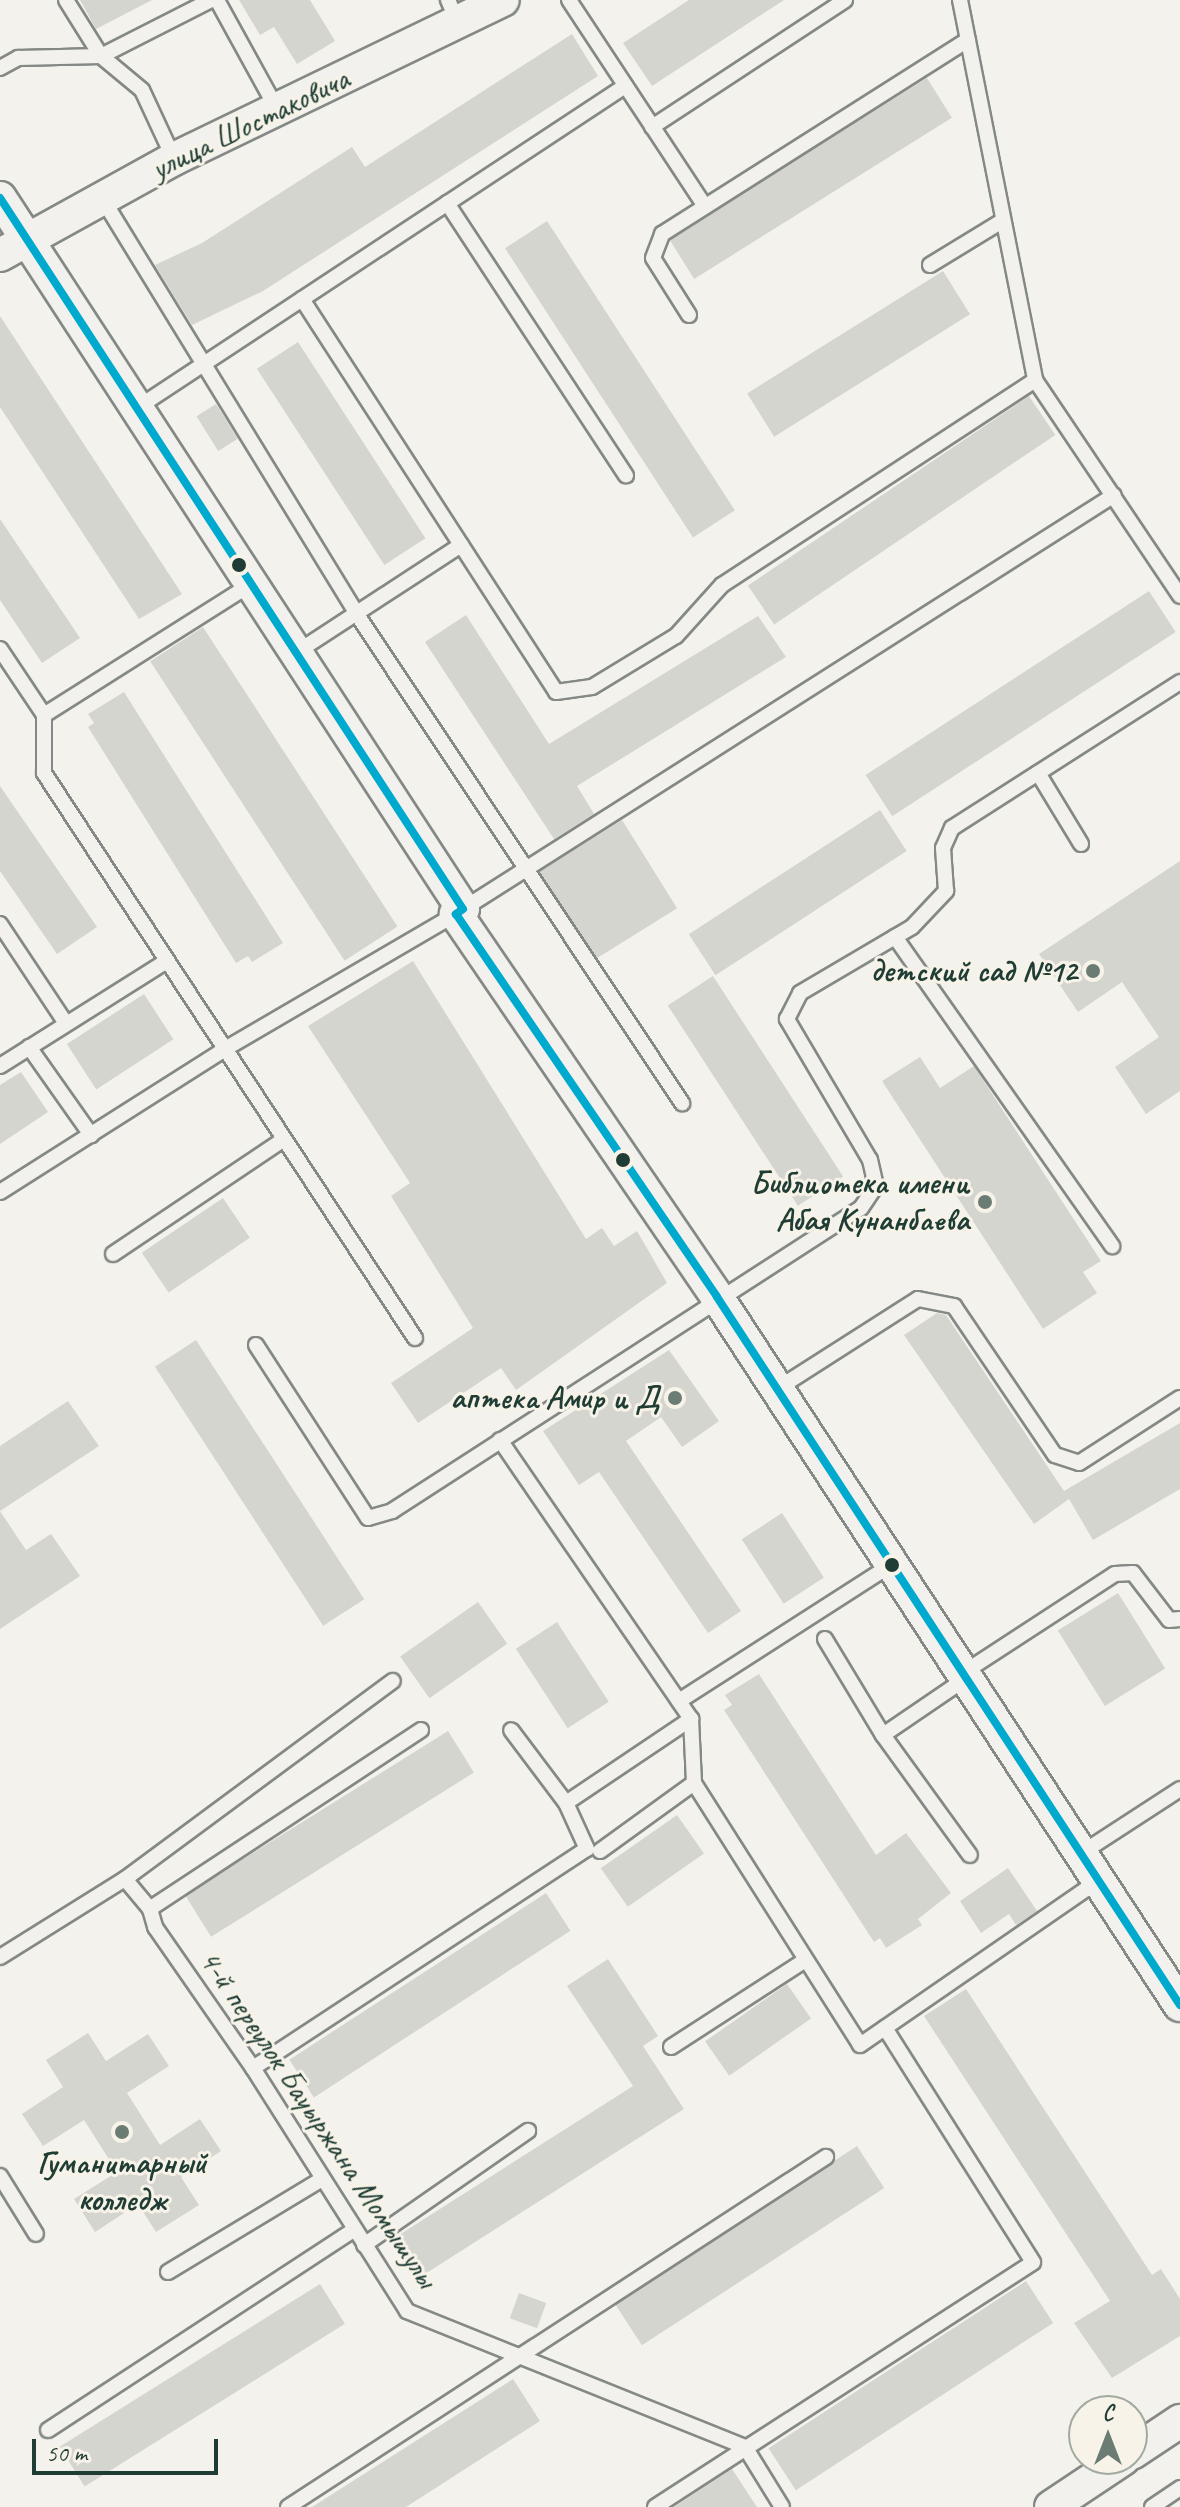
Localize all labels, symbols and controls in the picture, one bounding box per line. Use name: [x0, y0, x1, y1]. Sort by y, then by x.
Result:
street label: улица Шостаковича: [144, 59, 356, 189]
unlabelled marker: [231, 557, 247, 573]
place label: детский сад №12: [870, 952, 1077, 990]
marker: детский сад №12: [1084, 962, 1102, 980]
unlabelled marker: [615, 1152, 631, 1168]
place label: Библиотека имени Абая Кунанбаева: [757, 1165, 969, 1240]
marker: Библиотека имени Абая Кунанбаева: [976, 1193, 994, 1211]
place label: аптека Амир и Д: [454, 1379, 659, 1417]
marker: аптека Амир и Д: [666, 1389, 684, 1407]
unlabelled marker: [884, 1557, 900, 1573]
street label: 4-й переулок Бауыржана Момышулы: [190, 1942, 446, 2296]
marker: Гуманитарный колледж: [113, 2123, 131, 2141]
place label: Гуманитарный колледж: [37, 2145, 207, 2220]
north arrow: [1068, 2395, 1148, 2475]
text: С: [1103, 2399, 1113, 2427]
scale bar: [36, 2423, 222, 2473]
text: 50 m: [46, 2438, 87, 2468]

